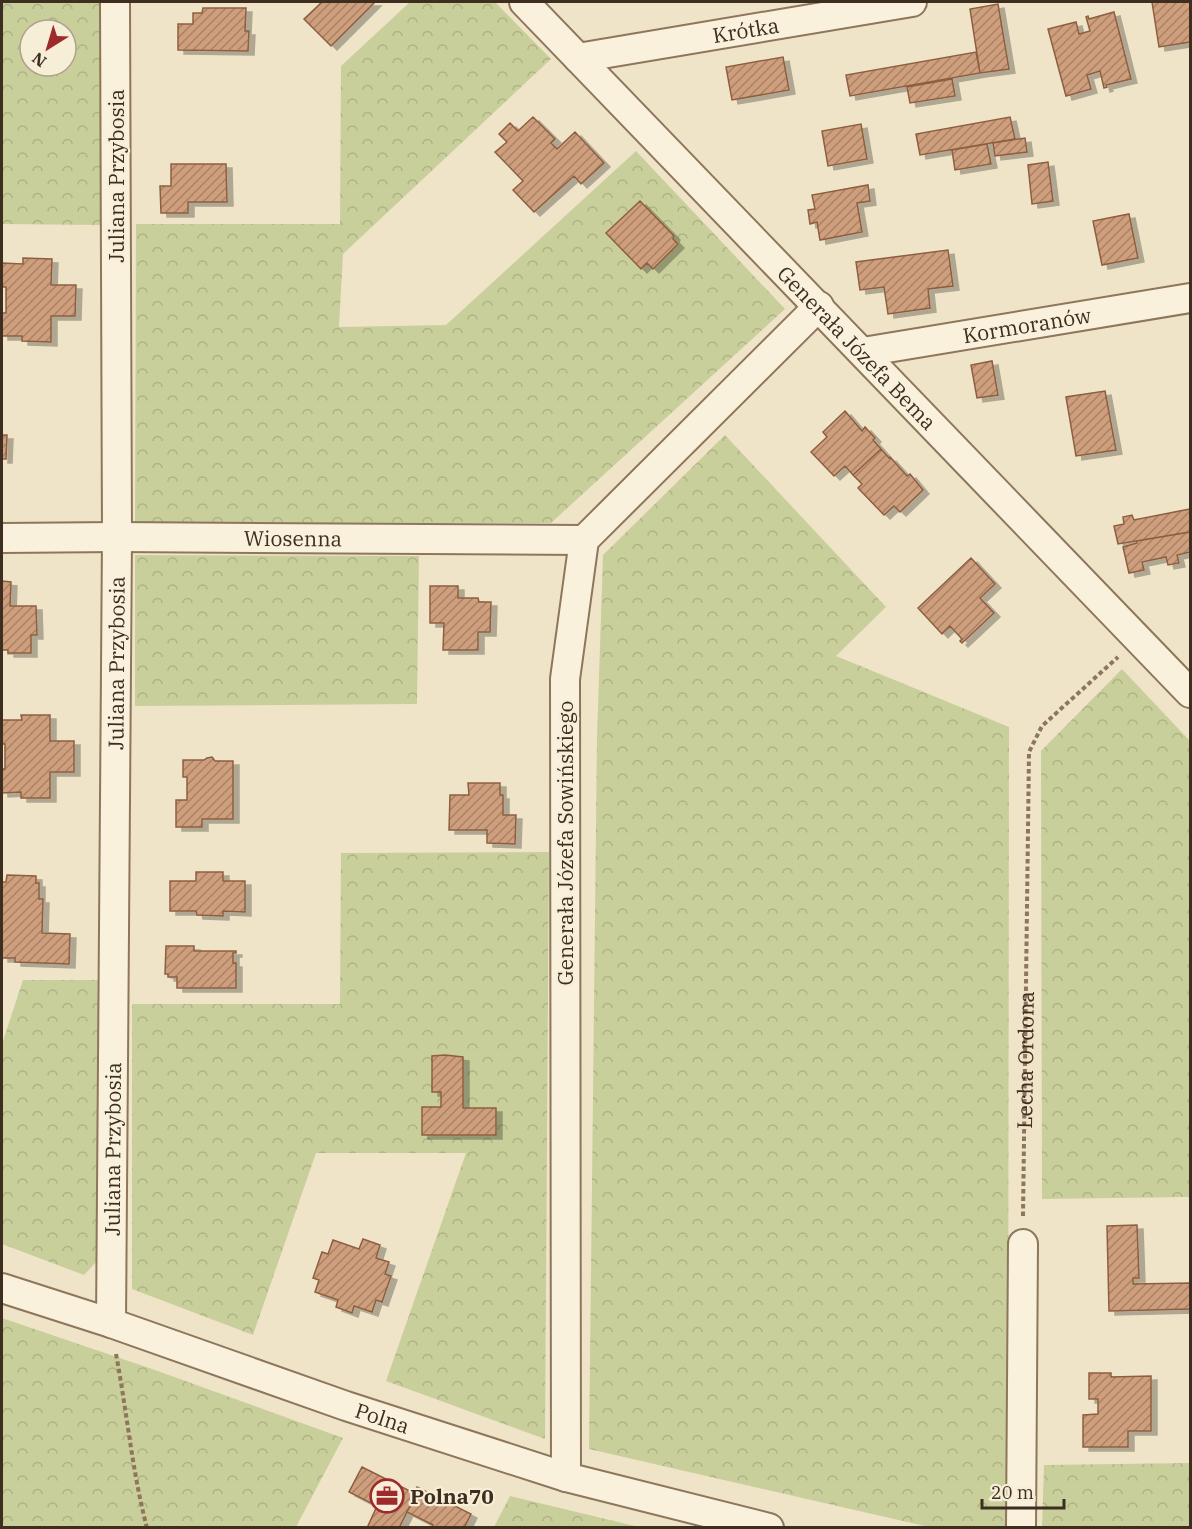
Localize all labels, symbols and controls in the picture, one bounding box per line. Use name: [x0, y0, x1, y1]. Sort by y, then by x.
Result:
street label: Krótka: [710, 11, 781, 49]
north arrow: [18, 18, 78, 78]
text: N: [28, 48, 50, 72]
street label: Juliana Przybosia: [102, 89, 130, 263]
street label: Generała Józefa Bema: [771, 259, 943, 436]
street label: Kormoranów: [961, 300, 1094, 349]
street label: Wiosenna: [244, 524, 342, 552]
street label: Juliana Przybosia: [101, 576, 131, 750]
street label: Generała Józefa Sowińskiego: [551, 701, 579, 985]
street label: Lecha Ordona: [1010, 991, 1040, 1129]
street label: Juliana Przybosia: [98, 1062, 127, 1236]
street label: Polna: [352, 1396, 413, 1440]
scale bar: [982, 1472, 1064, 1510]
office icon: Polna70: [369, 1478, 405, 1514]
text: 20 m: [991, 1481, 1034, 1504]
place label: Polna70: [410, 1482, 494, 1510]

